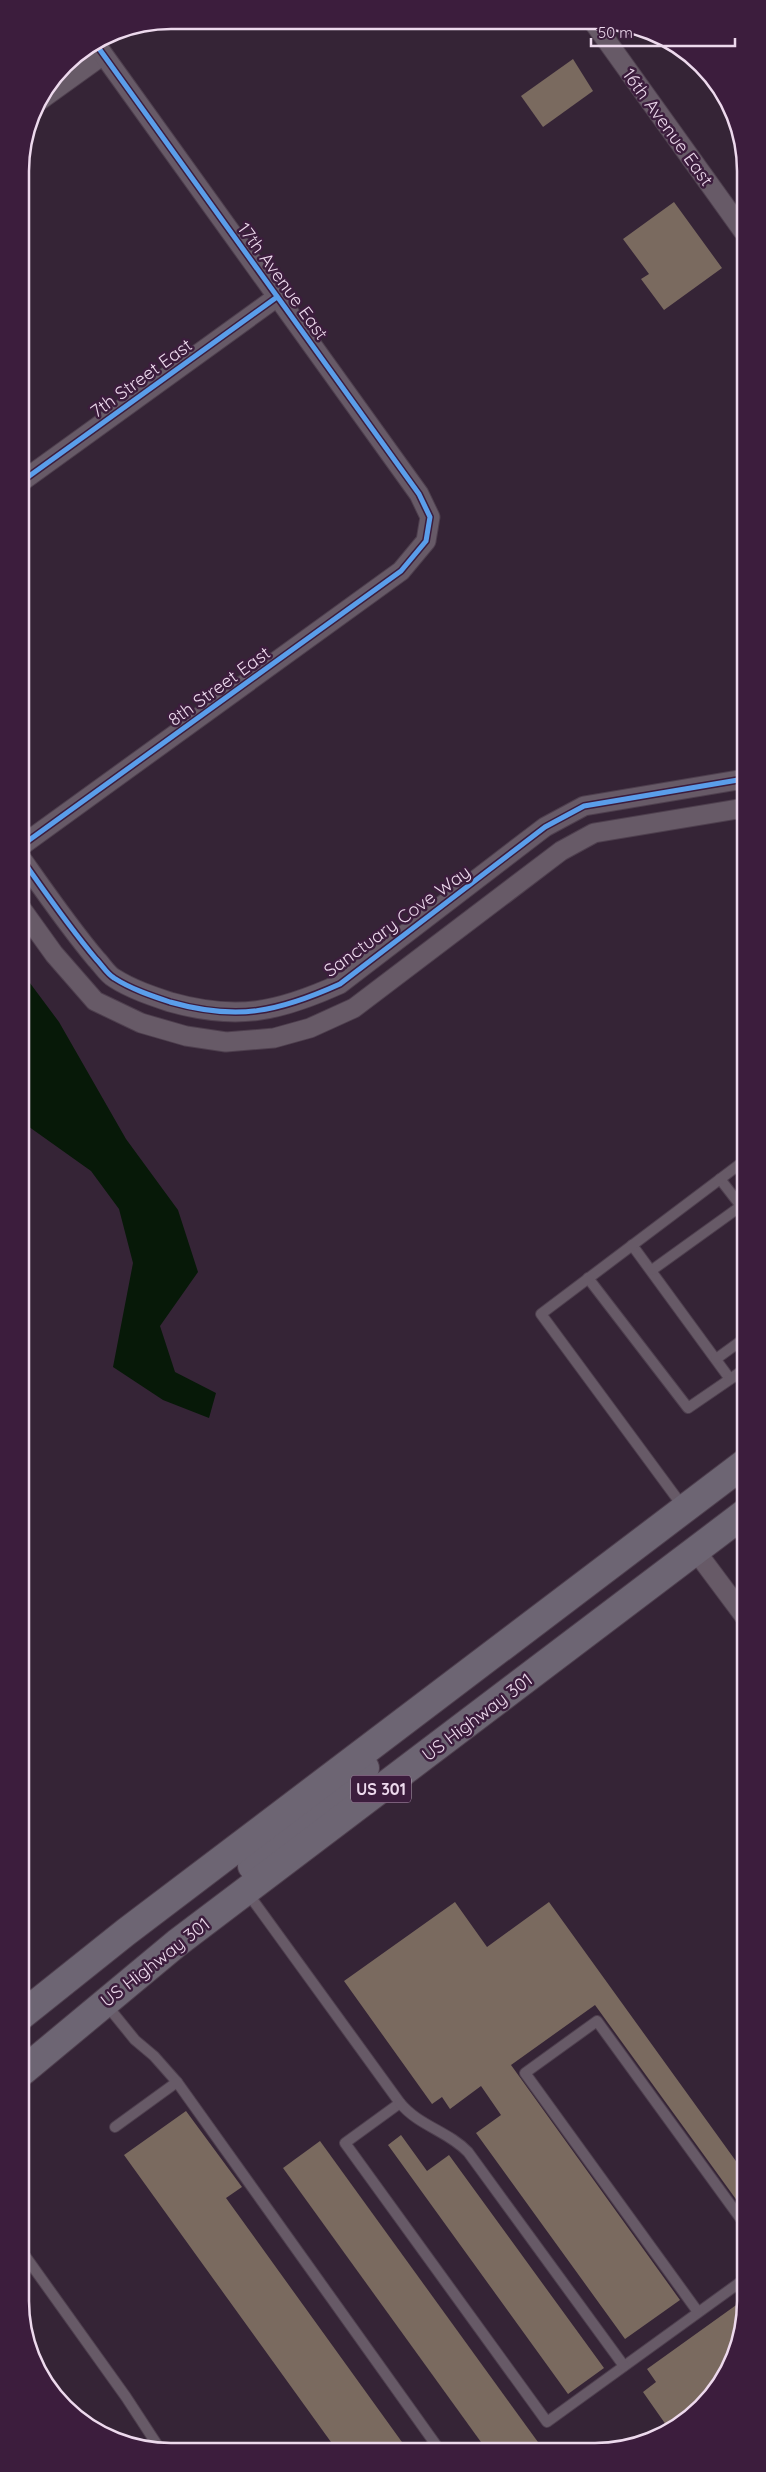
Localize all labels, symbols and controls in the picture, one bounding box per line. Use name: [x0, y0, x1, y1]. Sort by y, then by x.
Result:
scale bar: [591, 15, 735, 47]
text: 50 m: [598, 23, 633, 42]
street label: 16th Avenue East: [618, 64, 718, 190]
street label: 17th Avenue East: [233, 218, 333, 344]
street label: 7th Street East: [86, 333, 196, 423]
street label: 8th Street East: [163, 641, 275, 731]
street label: Sanctuary Cove Way: [319, 860, 475, 982]
street label: US Highway 301: [417, 1668, 537, 1766]
road number: US 301: [351, 1776, 411, 1802]
street label: US Highway 301: [96, 1912, 214, 2012]

